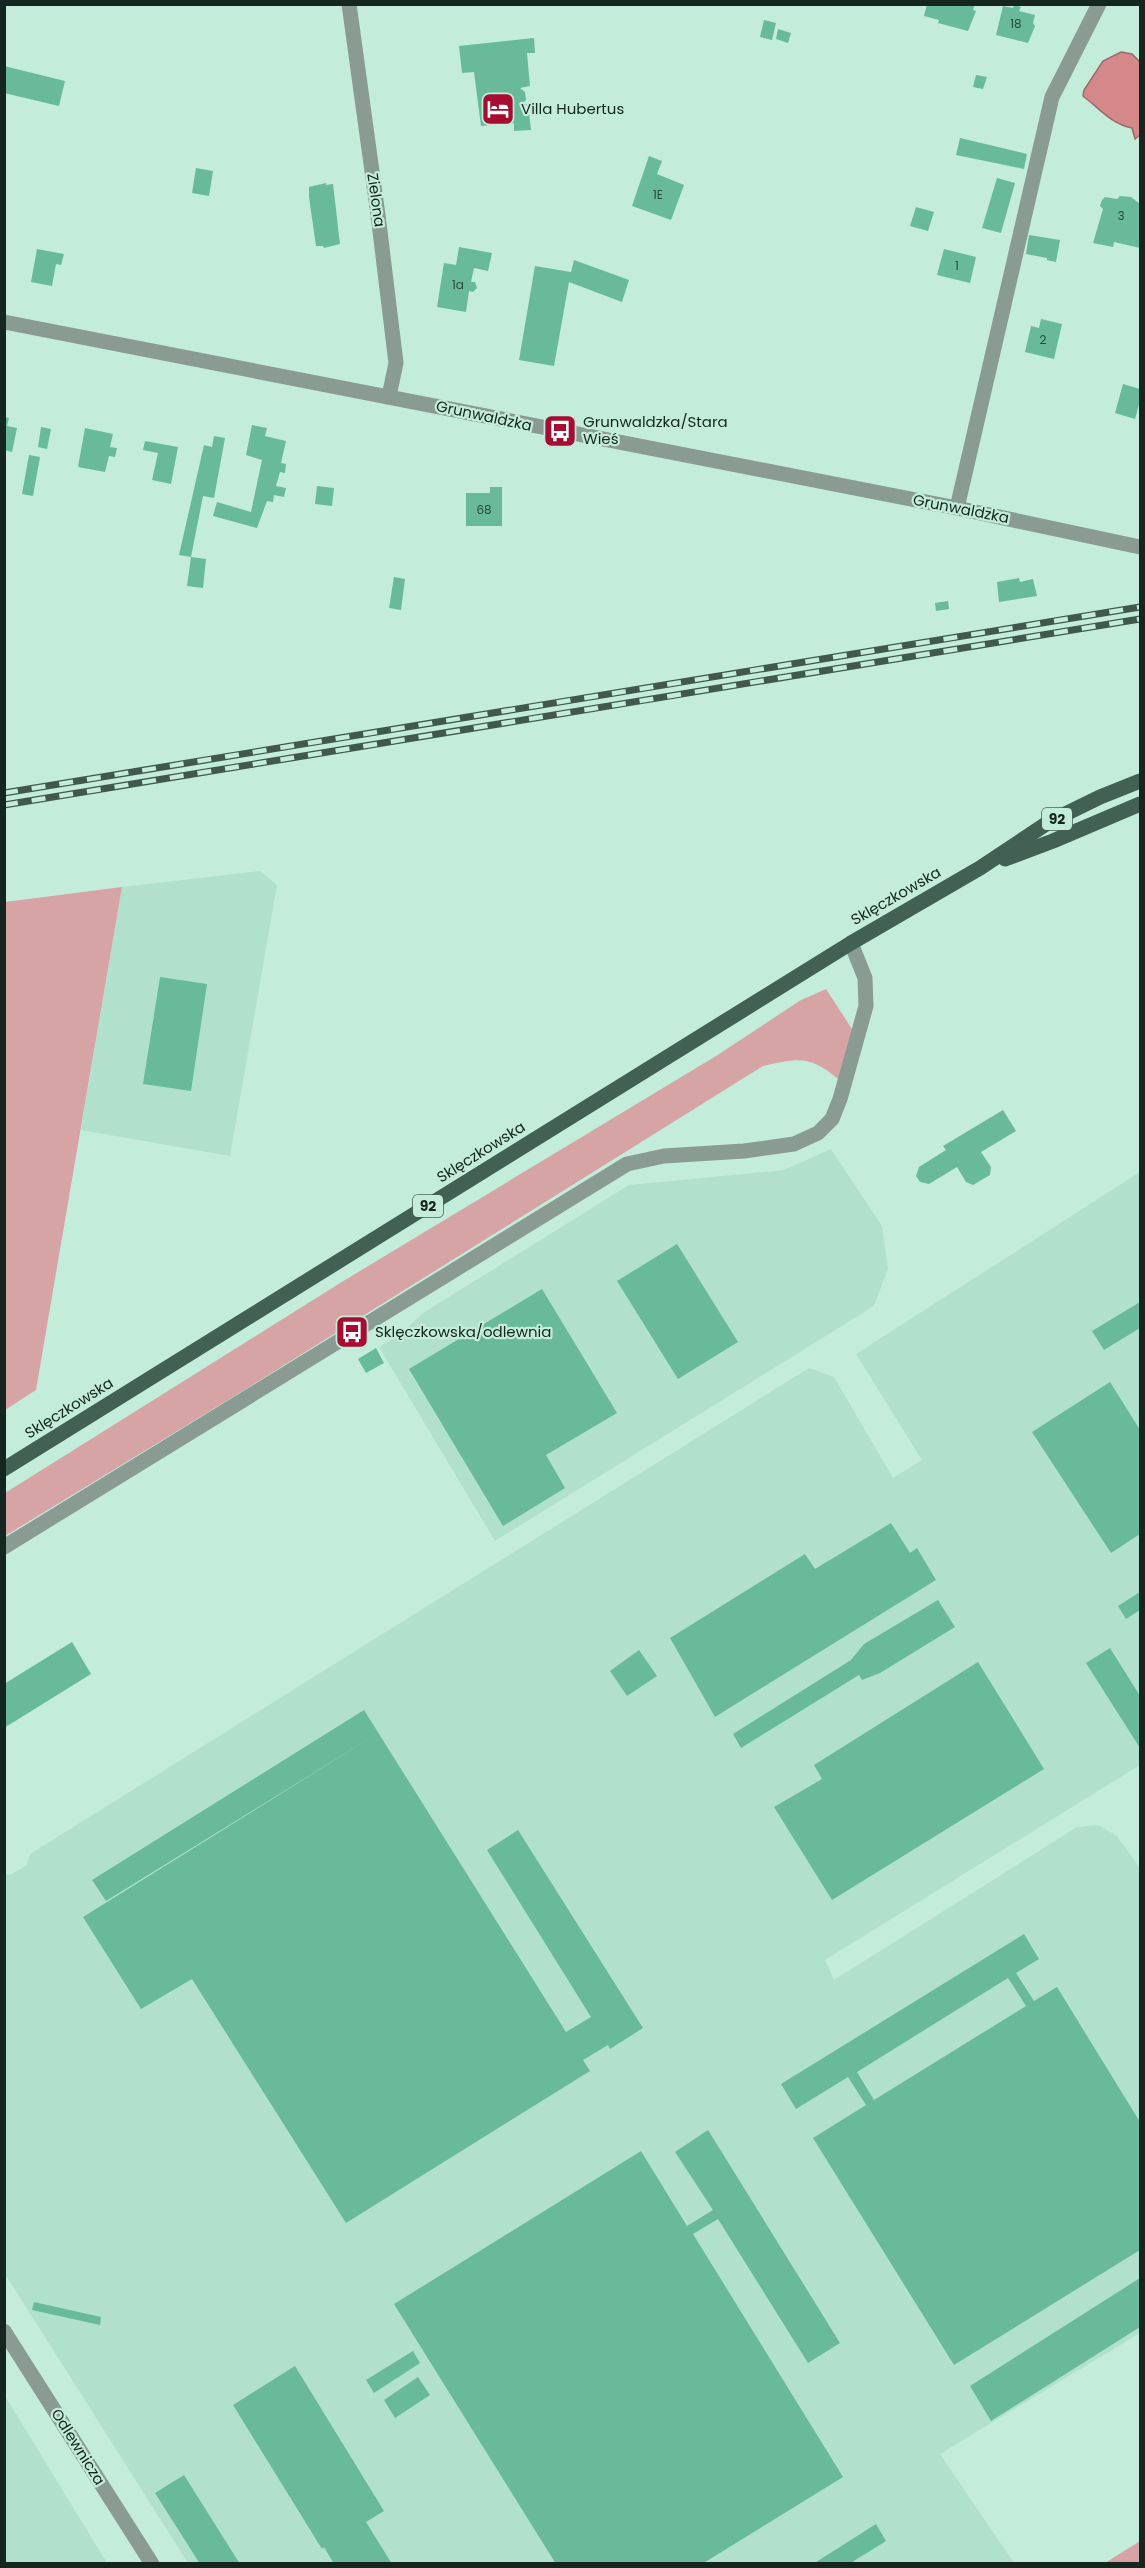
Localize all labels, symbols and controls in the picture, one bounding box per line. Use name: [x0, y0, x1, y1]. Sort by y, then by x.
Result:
house number: 18: [1010, 15, 1022, 32]
hotel icon: Villa Hubertus: [480, 91, 516, 127]
place label: Villa Hubertus: [521, 98, 624, 119]
street label: Zielona: [362, 172, 391, 228]
house number: 1E: [653, 186, 663, 203]
house number: 3: [1117, 207, 1125, 224]
house number: 1: [955, 257, 959, 274]
house number: 1a: [452, 276, 464, 293]
house number: 2: [1040, 331, 1047, 348]
street label: Grunwaldzka: [434, 395, 534, 436]
place label: Grunwaldzka/Stara Wieś: [583, 411, 728, 449]
bus stop icon: Grunwaldzka/Stara Wieś: [542, 413, 578, 449]
street label: Grunwaldzka: [911, 489, 1011, 528]
house number: 68: [476, 501, 492, 518]
road number: 92: [1042, 808, 1072, 830]
street label: Sklęczkowska: [847, 861, 945, 930]
street label: Sklęczkowska: [432, 1116, 529, 1187]
road number: 92: [413, 1195, 443, 1217]
bus stop icon: Sklęczkowska/odlewnia: [334, 1314, 370, 1350]
place label: Sklęczkowska/odlewnia: [375, 1321, 551, 1342]
street label: Sklęczkowska: [20, 1372, 117, 1443]
street label: Odlewnicza: [47, 2404, 110, 2489]

